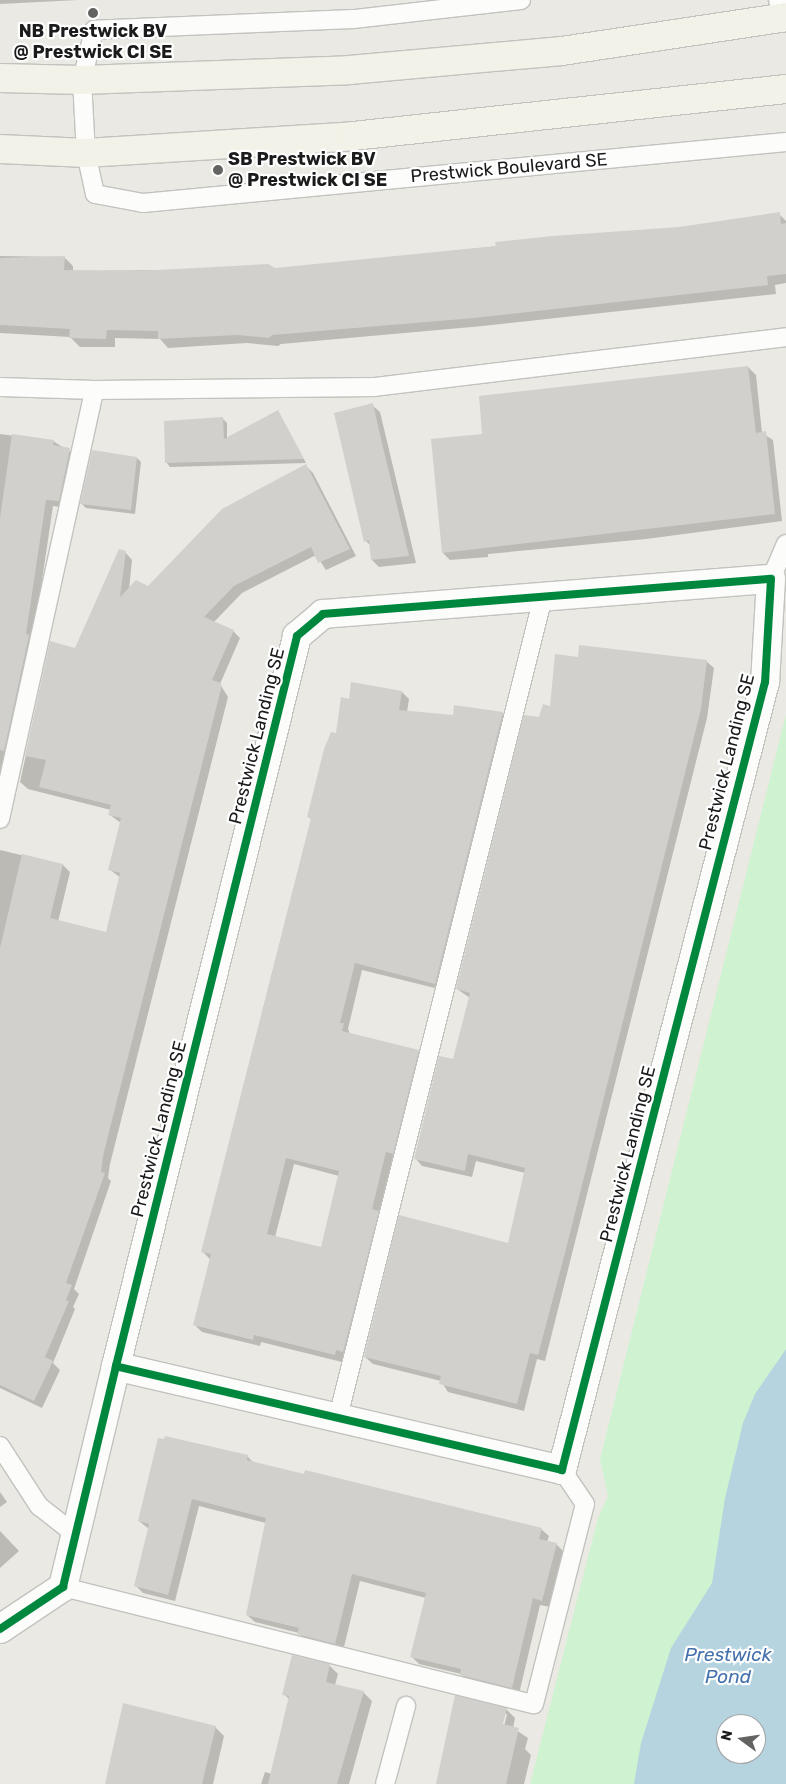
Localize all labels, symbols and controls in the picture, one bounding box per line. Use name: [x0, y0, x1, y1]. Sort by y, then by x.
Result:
marker: NB Prestwick BV @ Prestwick CI SE: [87, 7, 99, 19]
place label: NB Prestwick BV @ Prestwick CI SE: [13, 21, 173, 64]
place label: SB Prestwick BV @ Prestwick CI SE: [228, 149, 387, 192]
street label: Prestwick Boulevard SE: [410, 149, 608, 187]
marker: SB Prestwick BV @ Prestwick CI SE: [212, 164, 224, 176]
street label: Prestwick Landing SE: [225, 646, 289, 826]
street label: Prestwick Landing SE: [695, 672, 759, 852]
street label: Prestwick Landing SE: [127, 1039, 191, 1219]
street label: Prestwick Landing SE: [596, 1064, 660, 1244]
water label: Prestwick Pond: [684, 1644, 772, 1688]
north arrow: [716, 1714, 766, 1764]
text: N: [717, 1729, 736, 1742]

